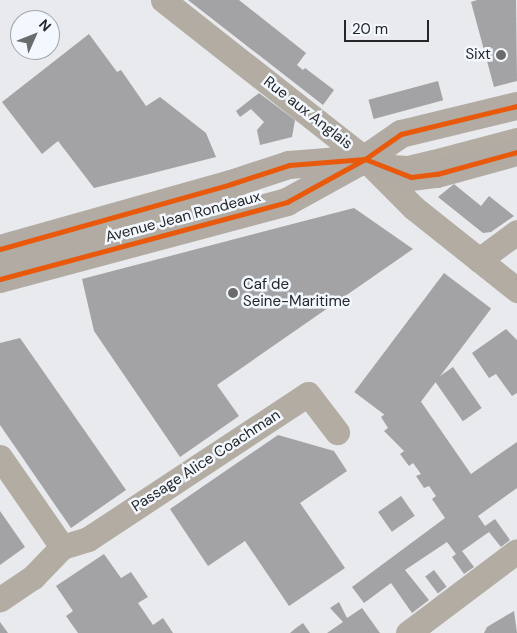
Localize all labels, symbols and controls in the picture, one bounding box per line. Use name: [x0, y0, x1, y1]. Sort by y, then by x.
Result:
north arrow: [10, 10, 60, 60]
scale bar: [347, 10, 432, 42]
text: N: [35, 15, 55, 35]
text: 20 m: [352, 19, 388, 39]
place label: Sixt: [465, 46, 491, 64]
marker: Sixt: [495, 49, 507, 61]
street label: Rue aux Anglais: [260, 73, 356, 153]
street label: Avenue Jean Rondeaux: [103, 188, 263, 246]
place label: Caf de Seine-Maritime: [243, 275, 350, 310]
marker: Caf de Seine-Maritime: [227, 287, 239, 299]
street label: Passage Alice Coachman: [128, 406, 284, 516]

